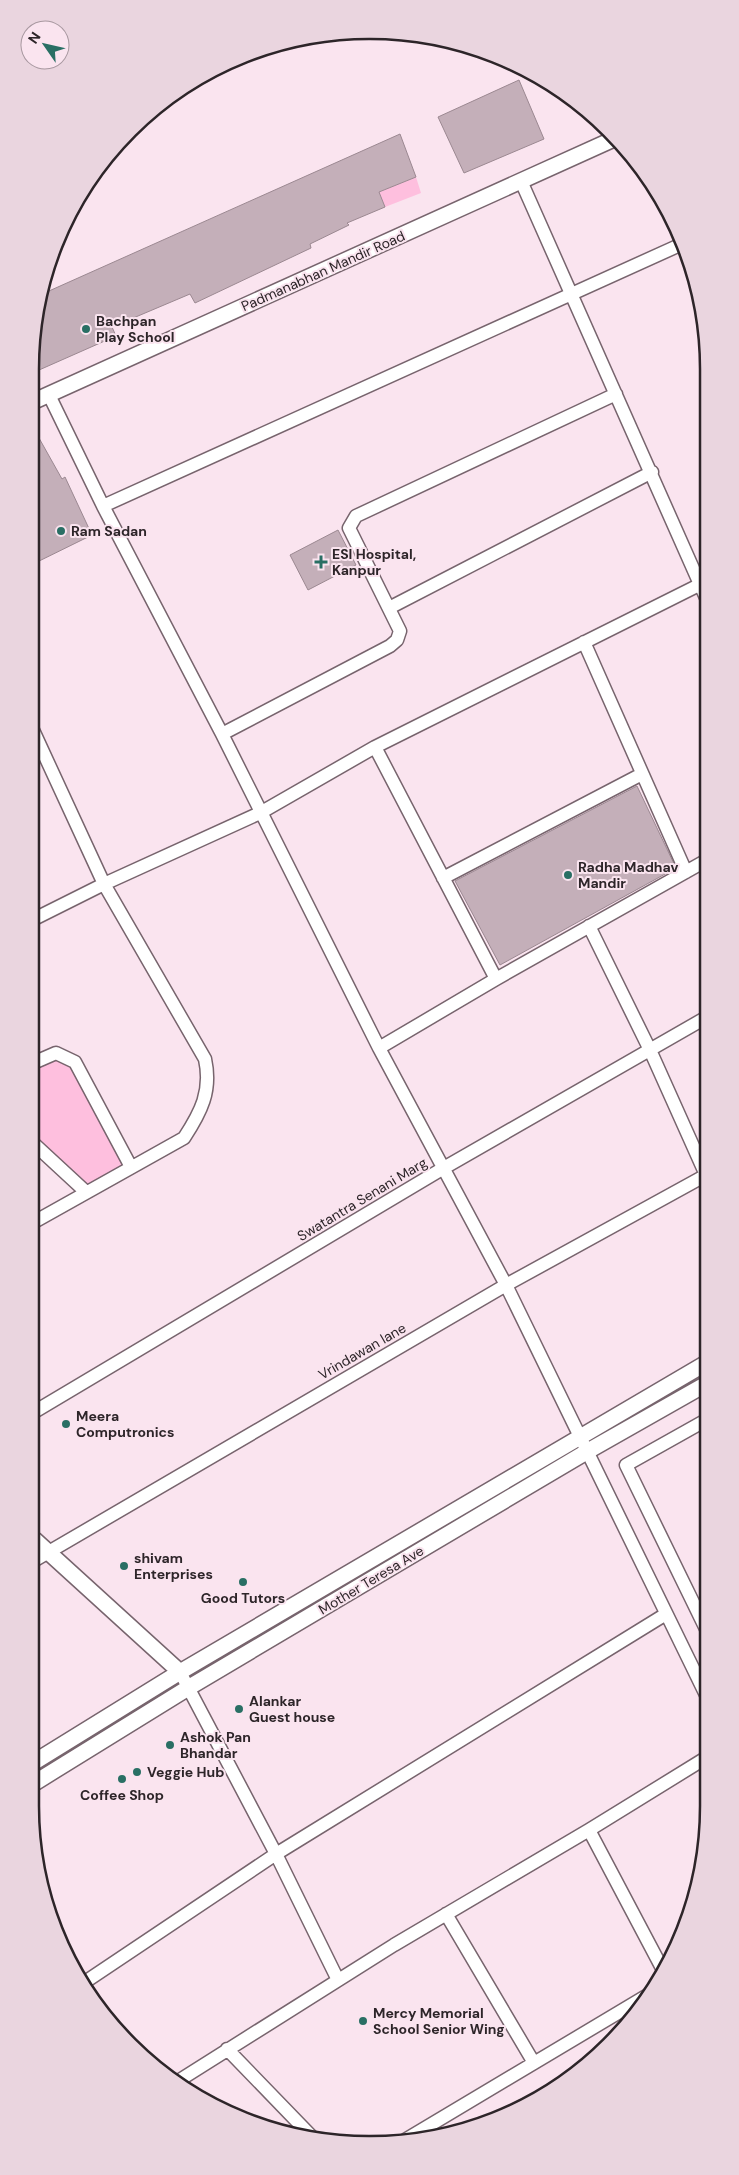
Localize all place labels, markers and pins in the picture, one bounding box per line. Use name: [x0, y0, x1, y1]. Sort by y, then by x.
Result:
place label: Bachpan Play School: [96, 312, 174, 346]
marker: Bachpan Play School: [80, 323, 92, 335]
place label: Ram Sadan: [71, 522, 147, 540]
marker: Ram Sadan: [55, 525, 67, 537]
place label: ESI Hospital, Kanpur: [332, 545, 416, 579]
marker: ESI Hospital, Kanpur: [314, 555, 328, 569]
place label: Radha Madhav Mandir: [578, 858, 679, 892]
marker: Radha Madhav Mandir: [562, 869, 574, 881]
place label: Meera Computronics: [76, 1407, 174, 1441]
marker: Meera Computronics: [60, 1418, 72, 1430]
place label: shivam Enterprises: [134, 1549, 213, 1583]
marker: shivam Enterprises: [118, 1560, 130, 1572]
marker: Good Tutors: [237, 1576, 249, 1588]
place label: Good Tutors: [201, 1589, 285, 1607]
place label: Alankar Guest house: [249, 1692, 335, 1726]
marker: Alankar Guest house: [233, 1703, 245, 1715]
place label: Ashok Pan Bhandar: [180, 1728, 251, 1762]
marker: Ashok Pan Bhandar: [164, 1739, 176, 1751]
place label: Veggie Hub: [147, 1763, 224, 1781]
marker: Veggie Hub: [131, 1766, 143, 1778]
marker: Coffee Shop: [116, 1773, 128, 1785]
place label: Coffee Shop: [80, 1786, 164, 1804]
place label: Mercy Memorial School Senior Wing: [373, 2004, 505, 2038]
marker: Mercy Memorial School Senior Wing: [357, 2015, 369, 2027]

